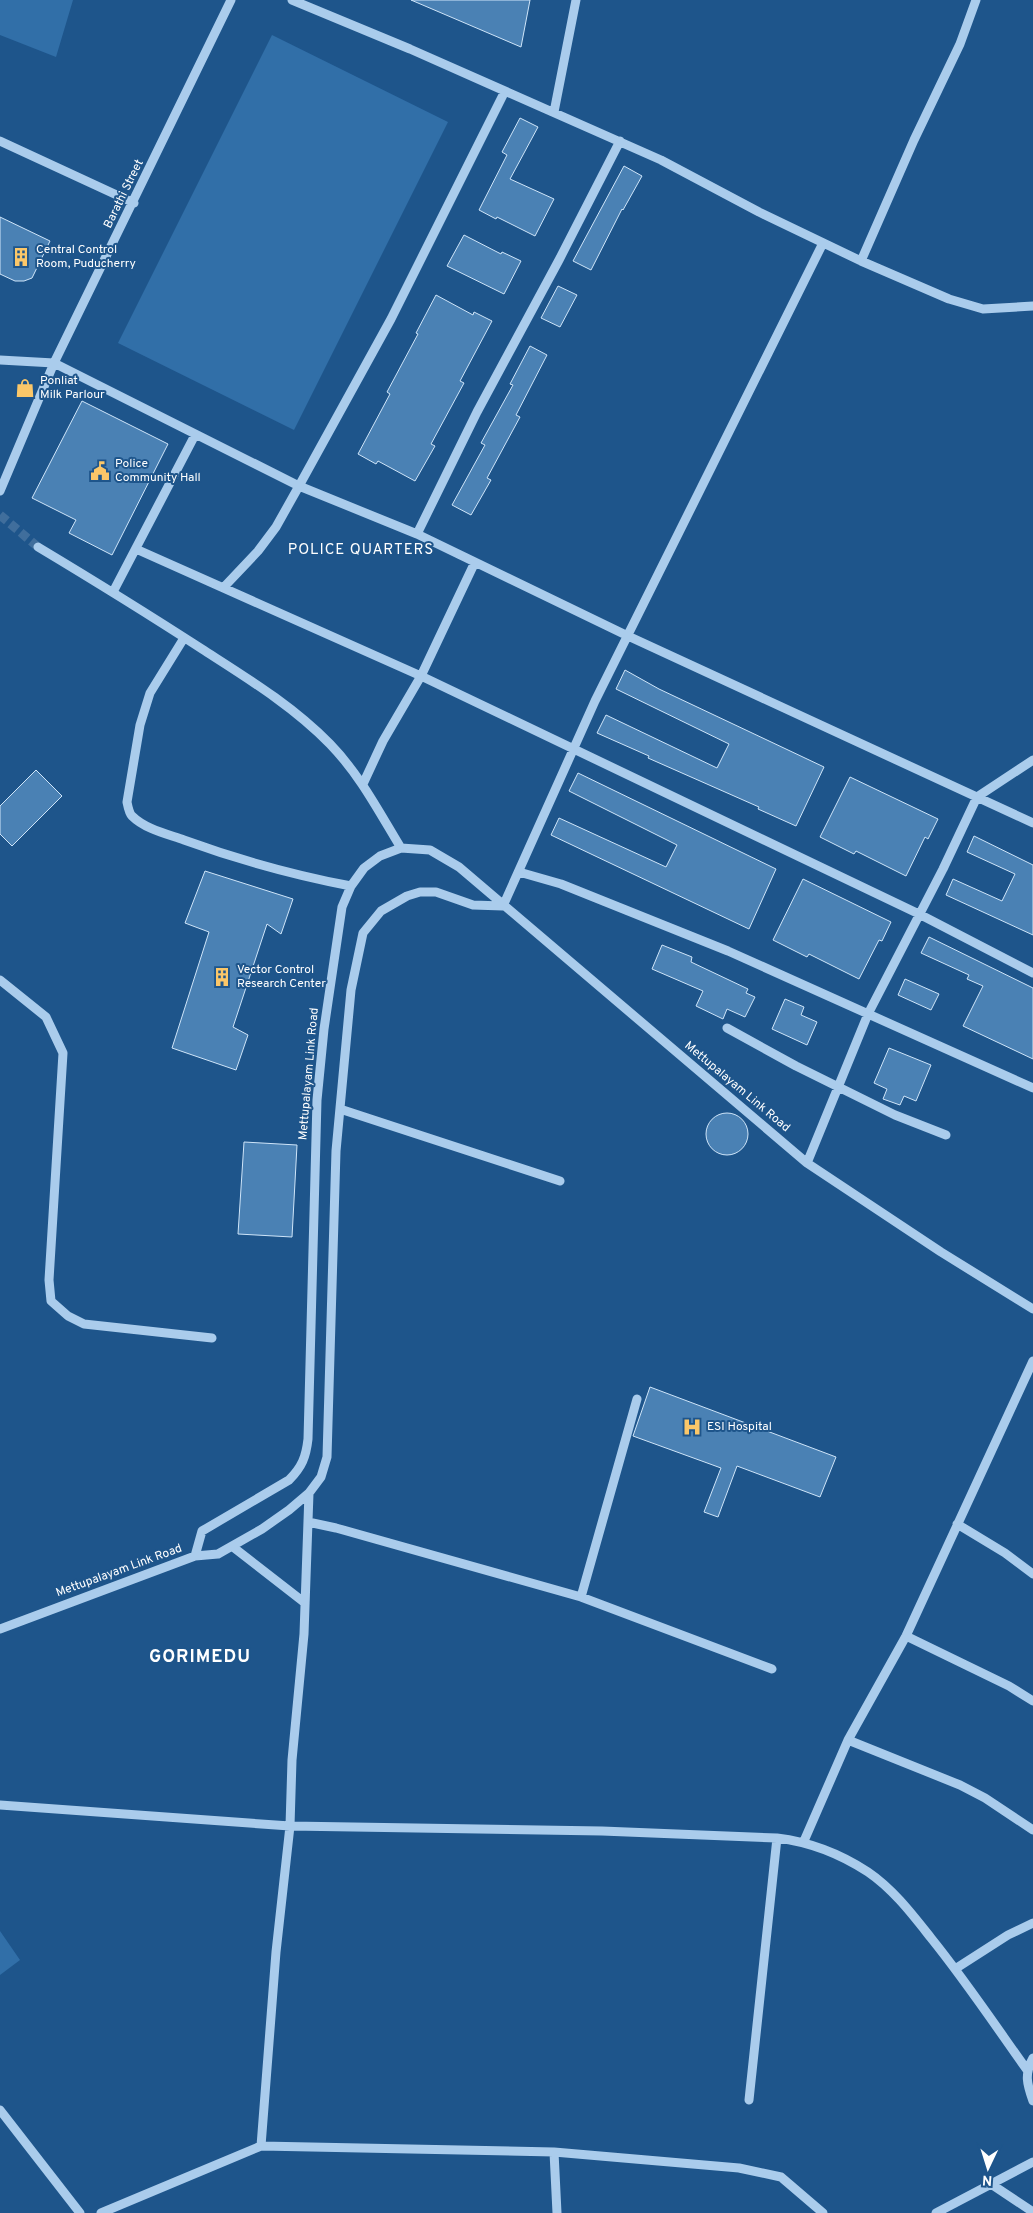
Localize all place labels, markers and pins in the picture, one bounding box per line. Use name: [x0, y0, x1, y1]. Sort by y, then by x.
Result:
place label: Central Control Room, Puducherry: [36, 242, 136, 272]
building icon: Central Control Room, Puducherry: [10, 246, 32, 268]
place label: Ponliat Milk Parlour: [40, 373, 105, 403]
shop icon: Ponliat Milk Parlour: [14, 377, 36, 399]
place label: Police Community Hall: [115, 456, 201, 486]
public building icon: Police Community Hall: [89, 460, 111, 482]
place label: Vector Control Research Center: [237, 962, 326, 992]
building icon: Vector Control Research Center: [211, 966, 233, 988]
hospital icon: ESI Hospital: [681, 1416, 703, 1438]
place label: ESI Hospital: [707, 1419, 772, 1435]

